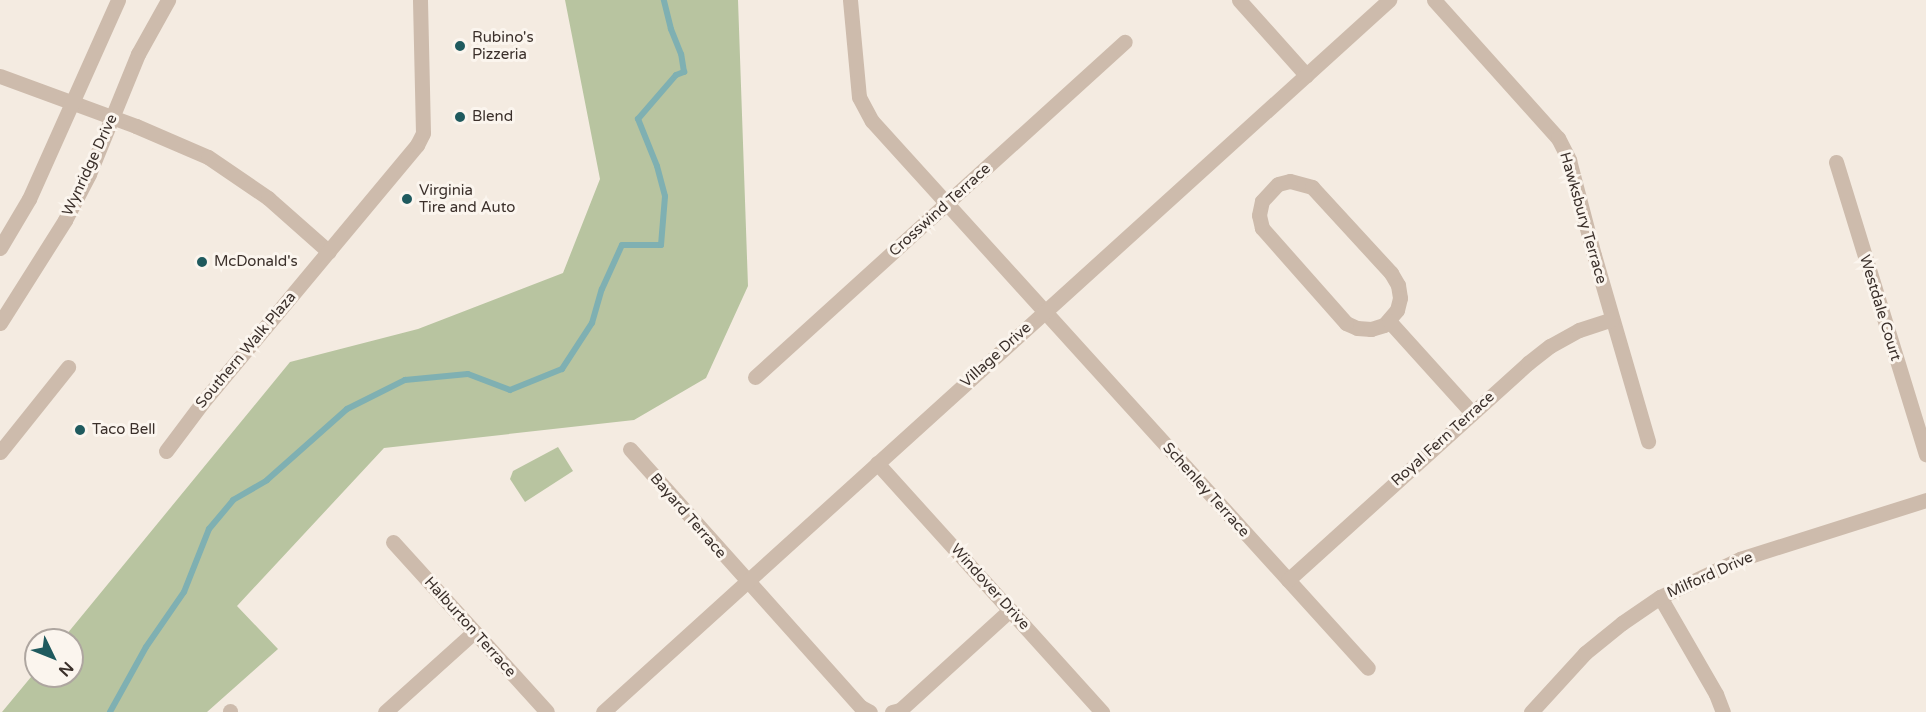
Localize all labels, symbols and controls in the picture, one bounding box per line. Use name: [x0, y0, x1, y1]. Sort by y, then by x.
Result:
place label: Rubino's Pizzeria: [472, 28, 534, 63]
marker: Rubino's Pizzeria: [453, 39, 467, 53]
place label: Blend: [472, 108, 513, 126]
marker: Blend: [453, 110, 467, 124]
street label: Wynridge Drive: [59, 111, 121, 219]
street label: Hawksbury Terrace: [1556, 150, 1610, 286]
street label: Crosswind Terrace: [886, 160, 994, 260]
place label: Virginia Tire and Auto: [419, 181, 515, 216]
marker: Virginia Tire and Auto: [400, 192, 414, 206]
place label: McDonald's: [214, 253, 298, 271]
street label: Westdale Court: [1855, 253, 1905, 363]
marker: McDonald's: [195, 255, 209, 269]
street label: Southern Walk Plaza: [192, 288, 300, 412]
street label: Village Drive: [957, 319, 1035, 391]
street label: Royal Fern Terrace: [1388, 388, 1498, 490]
place label: Taco Bell: [92, 421, 156, 439]
marker: Taco Bell: [73, 423, 87, 437]
street label: Schenley Terrace: [1159, 439, 1253, 541]
street label: Bayard Terrace: [646, 470, 730, 562]
street label: Windover Drive: [947, 540, 1033, 634]
street label: Milford Drive: [1664, 548, 1756, 602]
street label: Halburton Terrace: [420, 573, 520, 681]
north arrow: [24, 628, 84, 688]
text: N: [54, 657, 77, 680]

